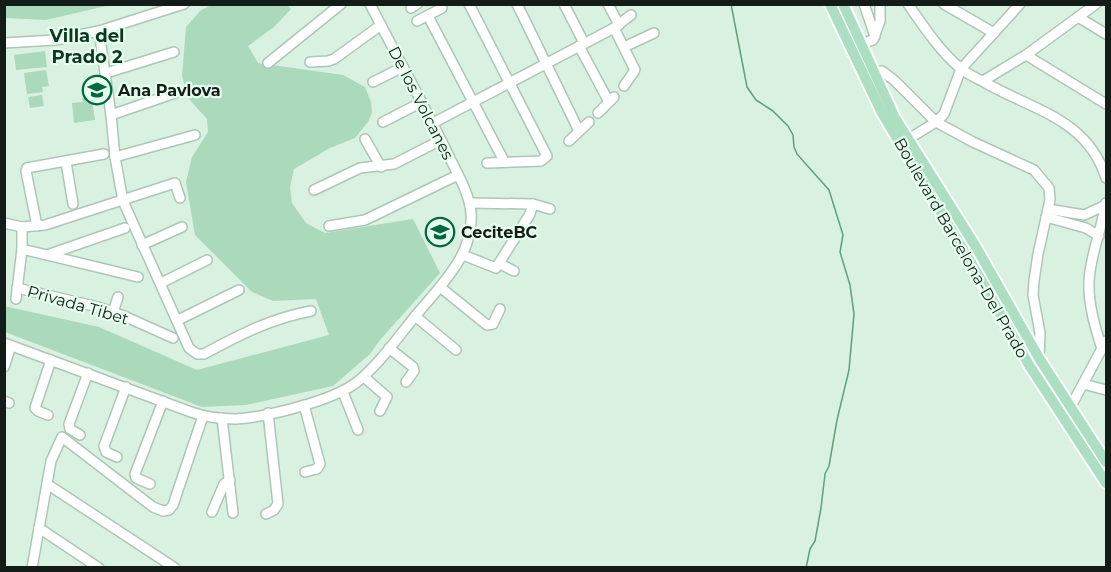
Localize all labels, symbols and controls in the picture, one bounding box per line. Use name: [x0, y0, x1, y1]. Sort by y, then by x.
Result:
district label: Villa del Prado 2: [48, 25, 125, 68]
street label: De los Volcanes: [384, 43, 458, 163]
school or university icon: Ana Pavlova: [81, 74, 113, 106]
place label: Ana Pavlova: [117, 81, 221, 100]
street label: Boulevard Barcelona-Del Prado: [890, 134, 1032, 362]
school or university icon: CeciteBC: [424, 216, 456, 248]
place label: CeciteBC: [461, 223, 538, 242]
street label: Privada Tibet: [25, 281, 131, 329]

